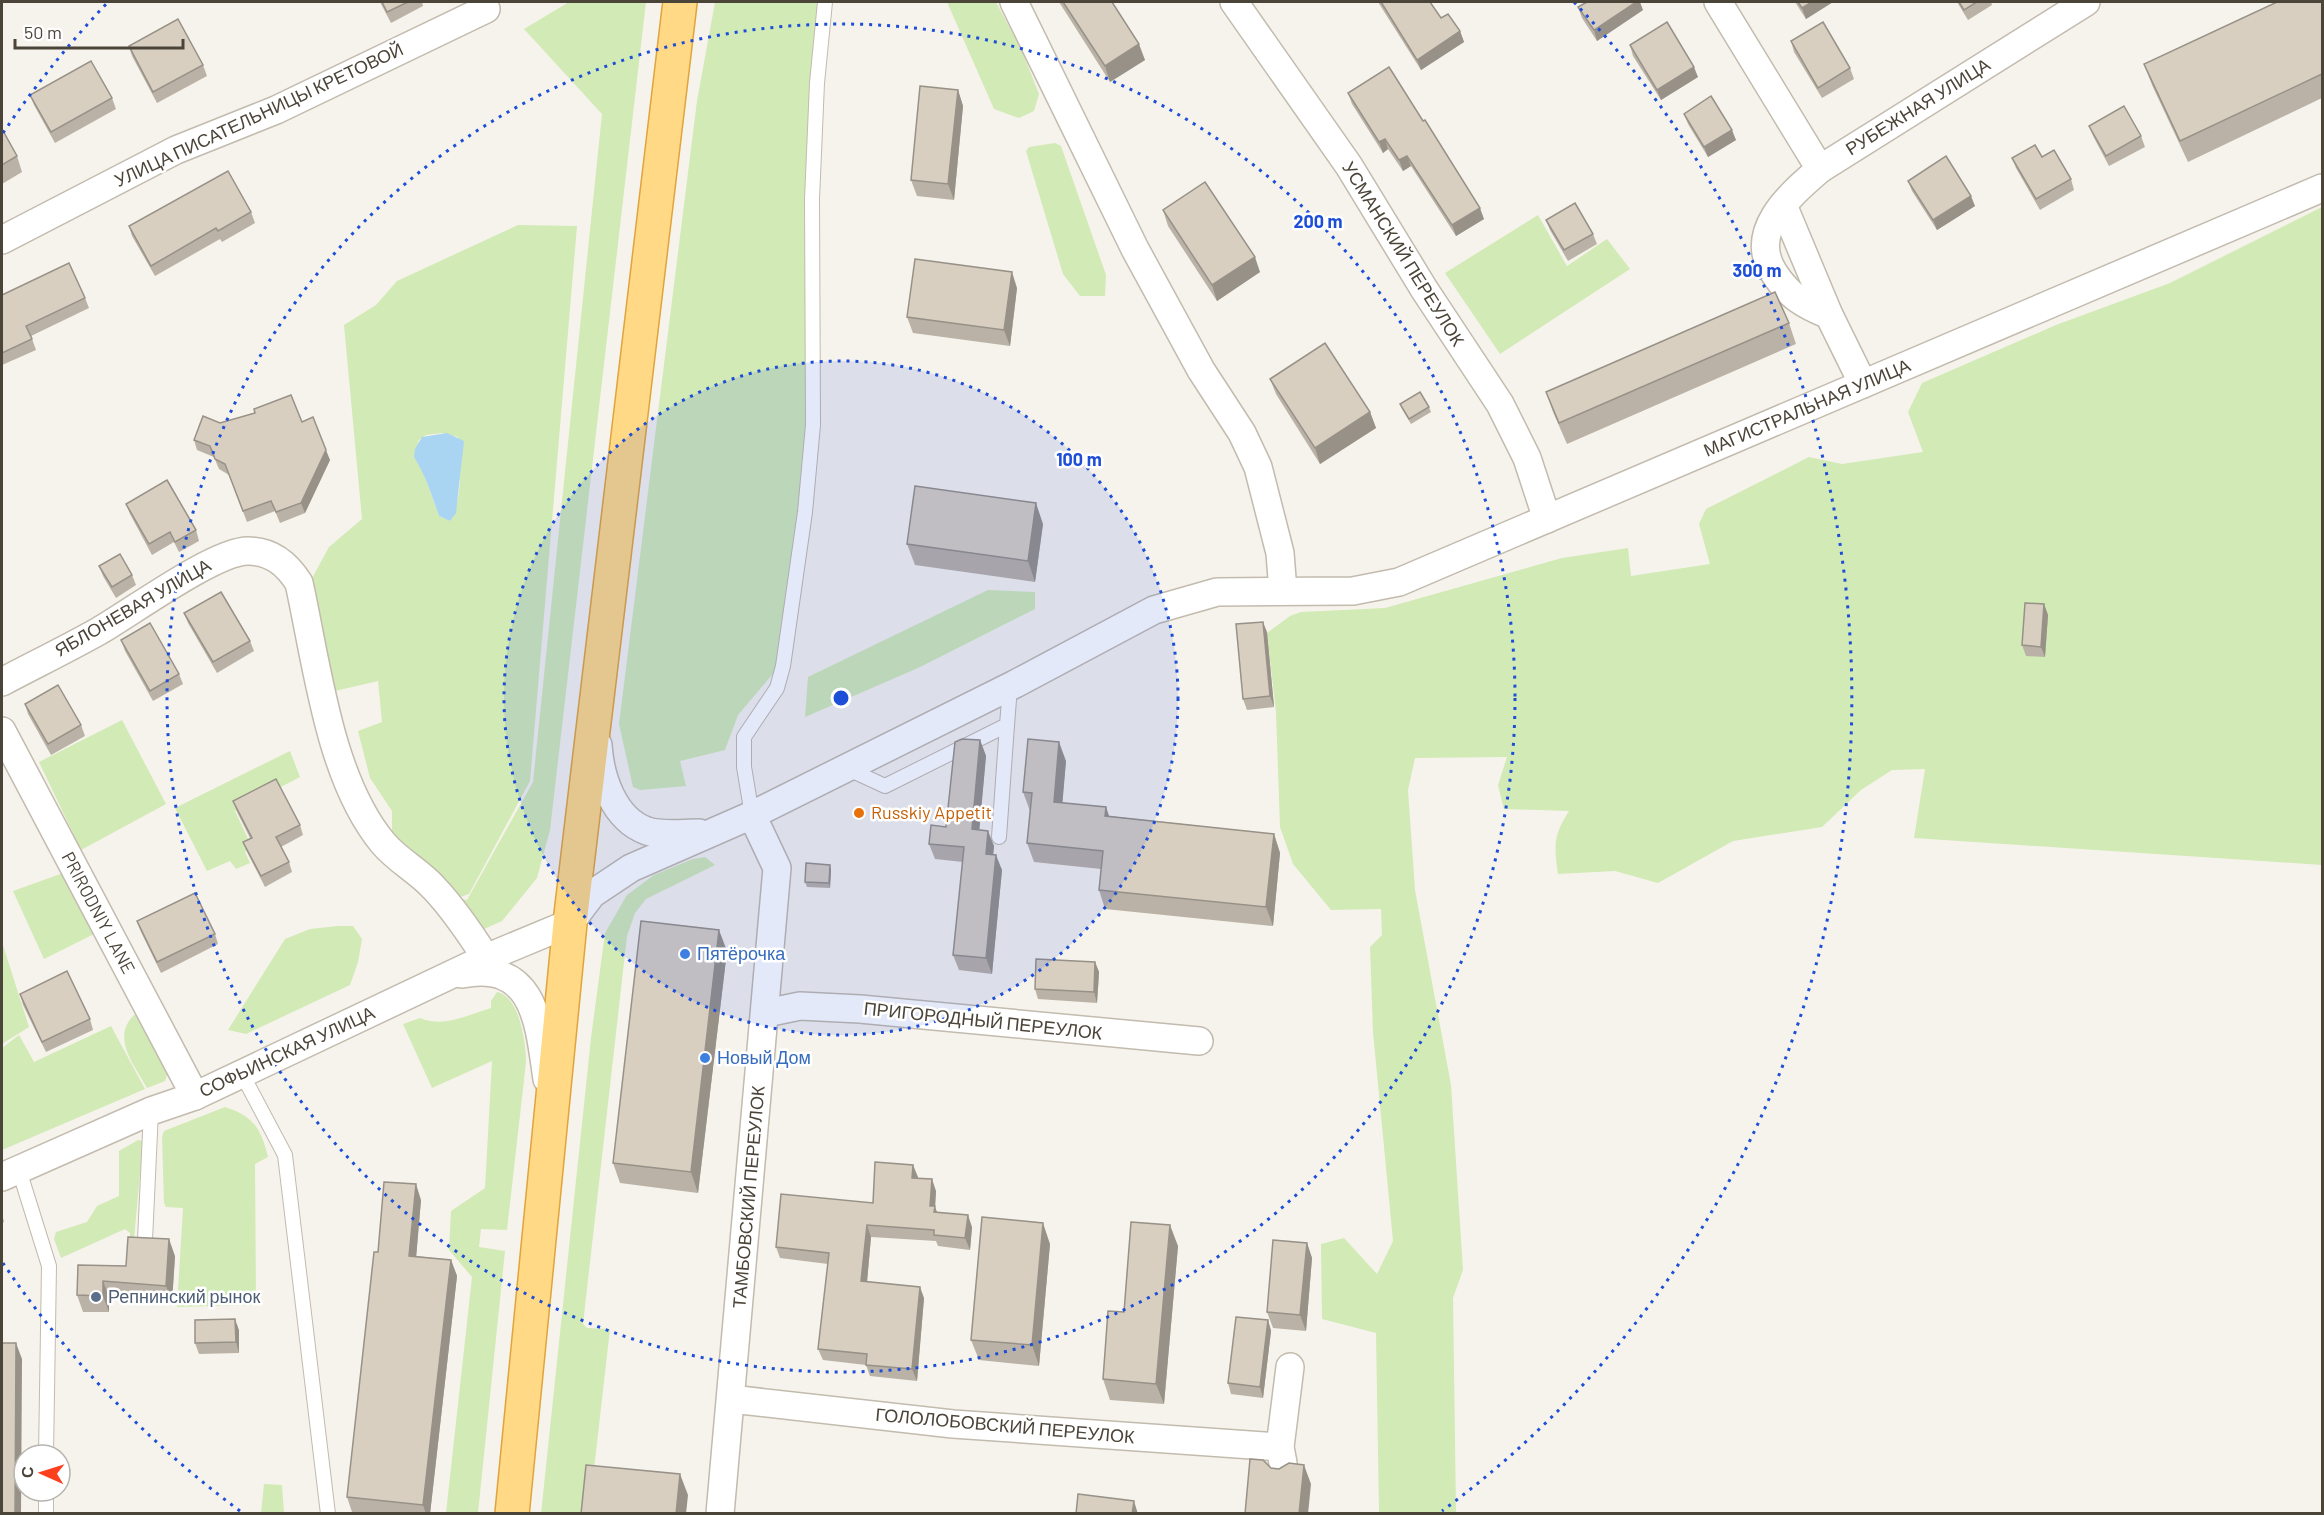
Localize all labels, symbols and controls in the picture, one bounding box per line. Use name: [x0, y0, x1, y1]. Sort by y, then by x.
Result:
scale bar: [15, 12, 183, 50]
text: 50 m: [24, 21, 62, 43]
street label: УЛИЦА ПИСАТЕЛЬНИЦЫ КРЕТОВОЙ: [111, 37, 406, 191]
street label: РУБЕЖНАЯ УЛИЦА: [1841, 53, 1994, 159]
street label: УСМАНСКИЙ ПЕРЕУЛОК: [1338, 157, 1470, 350]
text: 200 m: [1293, 210, 1343, 232]
text: 300 m: [1733, 259, 1781, 281]
street label: МАГИСТРАЛЬНАЯ УЛИЦА: [1700, 354, 1913, 461]
text: 100 m: [1056, 448, 1102, 470]
street label: ЯБЛОНЕВАЯ УЛИЦА: [51, 553, 214, 661]
centre of rings: [831, 688, 851, 708]
place label: Russkiy Appetit: [871, 801, 992, 823]
marker: Russkiy Appetit: [852, 806, 866, 820]
street label: PRIRODNIY LANE: [57, 848, 140, 977]
place label: Пятёрочка: [697, 942, 786, 964]
marker: Пятёрочка: [678, 947, 692, 961]
street label: ПРИГОРОДНЫЙ ПЕРЕУЛОК: [863, 997, 1104, 1044]
street label: СОФЬИНСКАЯ УЛИЦА: [195, 1001, 378, 1101]
place label: Новый Дом: [717, 1046, 811, 1068]
marker: Новый Дом: [698, 1051, 712, 1065]
street label: ТАМБОВСКИЙ ПЕРЕУЛОК: [727, 1084, 769, 1309]
place label: Репнинский рынок: [108, 1285, 260, 1307]
marker: Репнинский рынок: [89, 1290, 103, 1304]
street label: ГОЛОЛОБОВСКИЙ ПЕРЕУЛОК: [875, 1403, 1136, 1447]
north arrow: [12, 1443, 72, 1503]
text: С: [17, 1465, 36, 1478]

